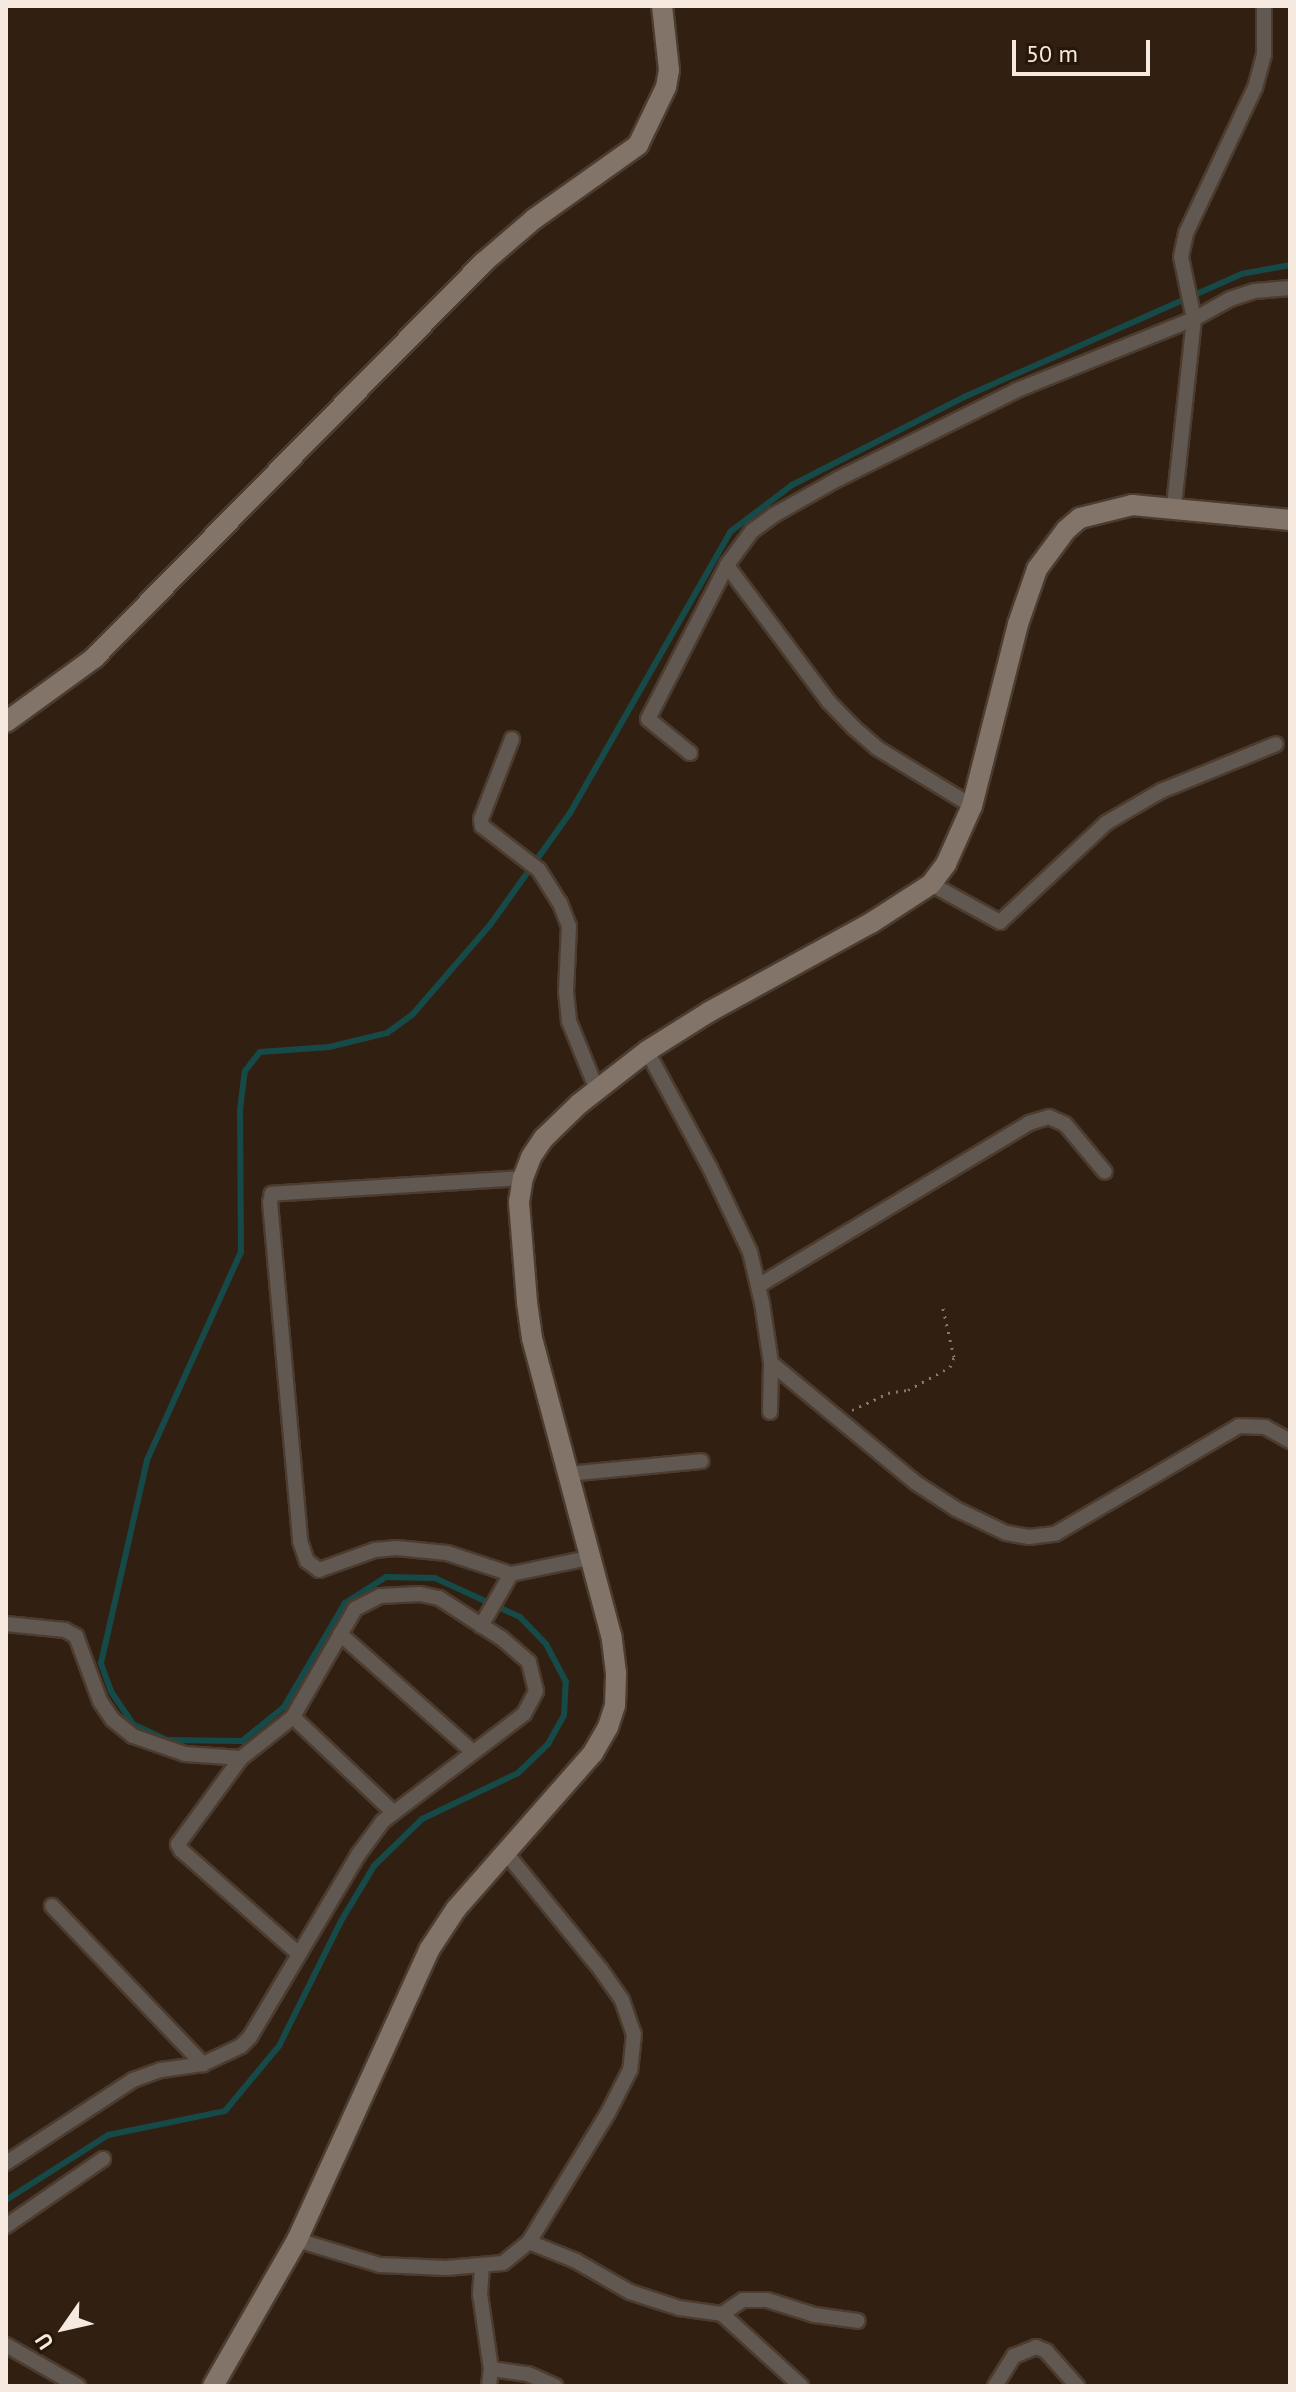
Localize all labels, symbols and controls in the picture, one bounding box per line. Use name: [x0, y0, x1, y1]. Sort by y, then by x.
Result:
scale bar: [1016, 24, 1154, 74]
text: 50 m: [1026, 38, 1078, 69]
north arrow: [24, 2288, 104, 2368]
text: U: [29, 2328, 60, 2355]

